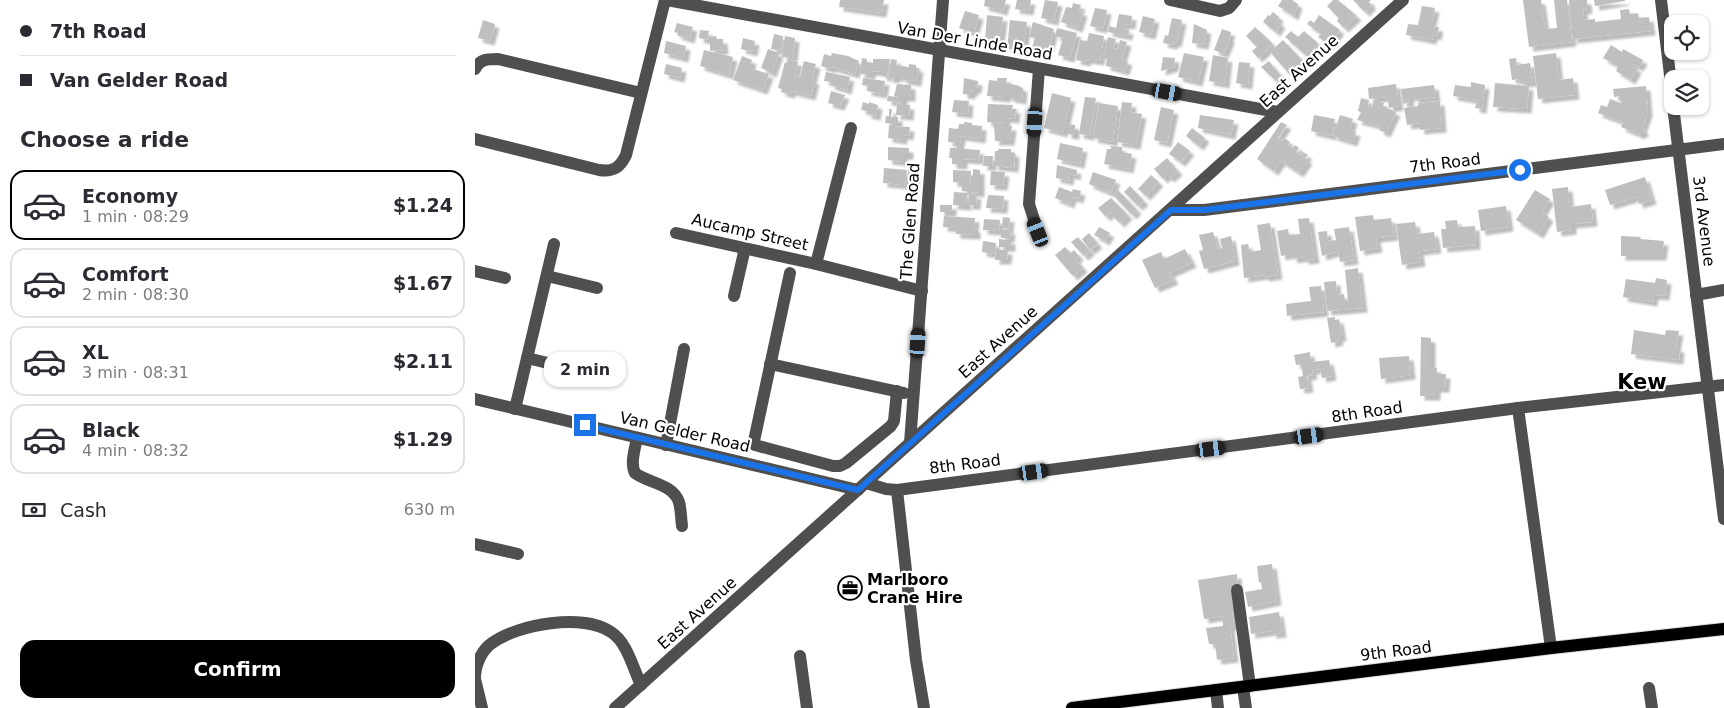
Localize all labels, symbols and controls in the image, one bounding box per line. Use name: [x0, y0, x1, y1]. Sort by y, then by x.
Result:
map controls: [1664, 15, 1709, 115]
button: locate: [1664, 15, 1709, 60]
street label: Van Der Linde Road: [896, 18, 1054, 64]
text: 7th Road: [50, 20, 147, 42]
street label: East Avenue: [1256, 31, 1342, 111]
text: Van Gelder Road: [50, 69, 228, 91]
button: layers: [1664, 70, 1709, 115]
car: [1150, 82, 1183, 102]
car: [1026, 107, 1043, 137]
text: Choose a ride: [20, 127, 189, 152]
street label: 7th Road: [1408, 149, 1482, 177]
route start: [1509, 159, 1531, 181]
street label: The Glen Road: [896, 162, 924, 281]
street label: 3rd Avenue: [1689, 175, 1719, 267]
icon: car: [22, 183, 67, 228]
text: Economy: [82, 185, 178, 207]
text: $1.24: [393, 194, 453, 216]
text: 1 min · 08:29: [82, 207, 189, 226]
street label: Aucamp Street: [690, 209, 810, 255]
car: [1025, 215, 1050, 249]
icon: car: [22, 261, 67, 306]
text: Comfort: [82, 263, 169, 285]
text: $1.67: [393, 272, 453, 294]
text: 2 min · 08:30: [82, 285, 189, 304]
street label: East Avenue: [955, 302, 1041, 382]
car: [909, 328, 926, 358]
icon: car: [22, 339, 67, 384]
text: XL: [82, 341, 109, 363]
text: $2.11: [393, 350, 453, 372]
callout: 2 min: [544, 352, 626, 388]
text: 2 min: [560, 360, 610, 379]
text: 3 min · 08:31: [82, 363, 189, 382]
district label: Kew: [1617, 370, 1667, 394]
street label: 8th Road: [1330, 398, 1404, 426]
street label: Van Gelder Road: [618, 408, 752, 456]
route end: [574, 414, 596, 436]
icon: car: [22, 417, 67, 462]
text: Black: [82, 419, 140, 441]
car: [1293, 426, 1324, 446]
text: $1.29: [393, 428, 453, 450]
car: [1195, 440, 1226, 458]
text: 4 min · 08:32: [82, 441, 189, 460]
street label: 8th Road: [928, 450, 1002, 478]
car: [1018, 462, 1049, 482]
icon: cash: [20, 496, 48, 524]
text: Cash: [60, 499, 107, 521]
text: 630 m: [404, 500, 455, 519]
place label: Marlboro Crane Hire: [867, 570, 963, 607]
street label: East Avenue: [654, 573, 740, 653]
office icon: Marlboro Crane Hire: [837, 575, 863, 601]
street label: 9th Road: [1359, 637, 1433, 665]
button: Confirm: [20, 640, 455, 698]

